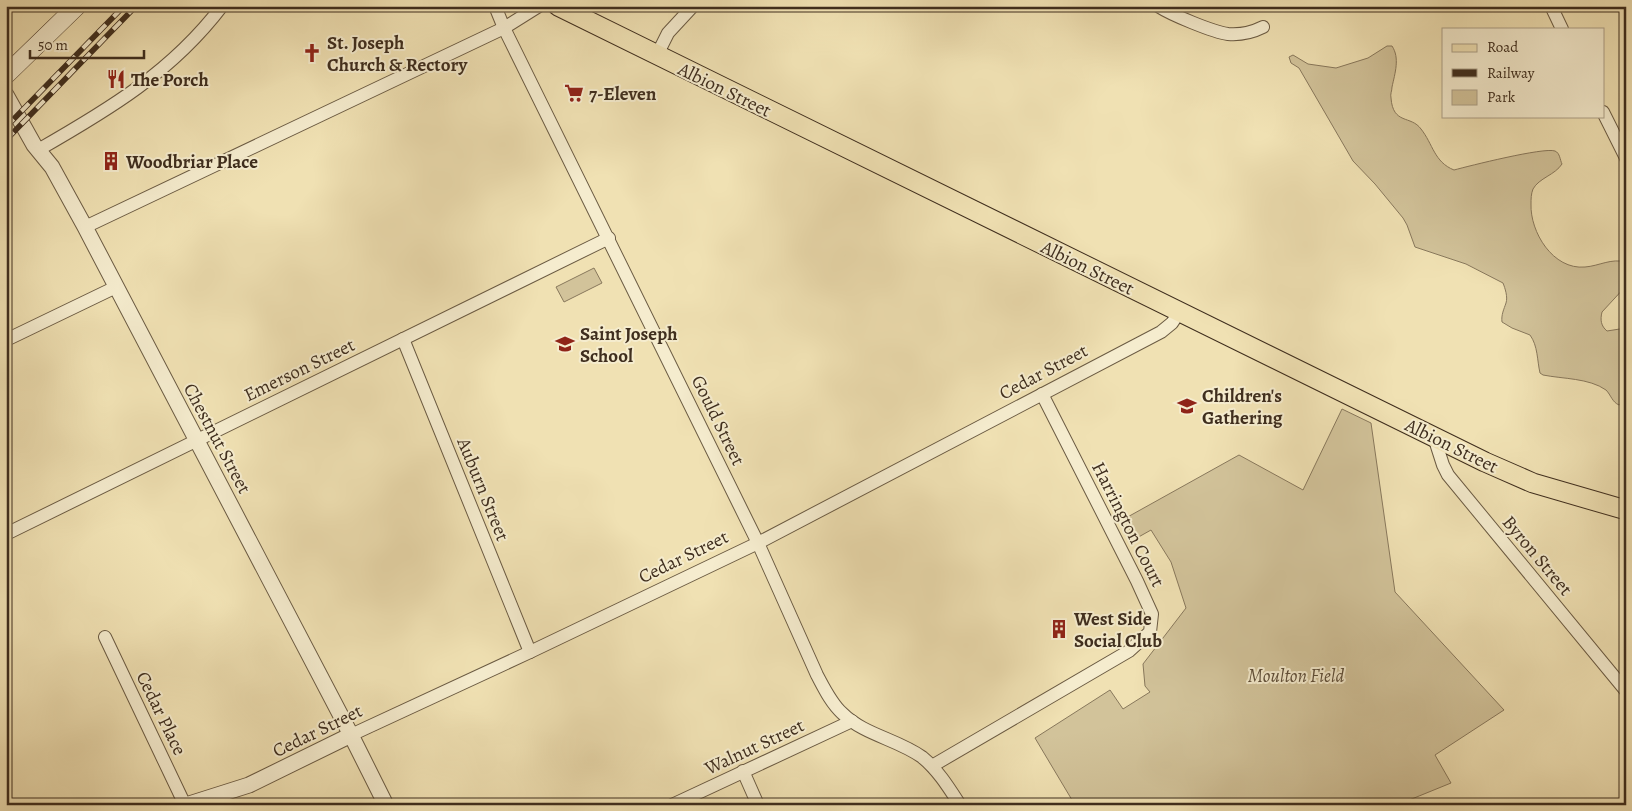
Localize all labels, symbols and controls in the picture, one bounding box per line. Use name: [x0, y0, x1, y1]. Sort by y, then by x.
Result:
scale bar: [30, 28, 144, 60]
legend: [1442, 28, 1604, 118]
place label: St. Joseph Church & Rectory: [327, 30, 469, 78]
text: 50 m: [38, 35, 68, 55]
text: Road: [1487, 37, 1519, 57]
church icon: St. Joseph Church & Rectory: [301, 42, 323, 64]
street label: Albion Street: [673, 56, 776, 124]
text: Railway: [1487, 63, 1535, 83]
place label: The Porch: [131, 67, 209, 93]
restaurant icon: The Porch: [105, 68, 127, 90]
place label: 7-Eleven: [589, 81, 657, 107]
supermarket icon: 7-Eleven: [563, 82, 585, 104]
text: Park: [1487, 87, 1516, 107]
place label: Woodbriar Place: [125, 149, 258, 175]
building icon: Woodbriar Place: [100, 150, 122, 172]
street label: Albion Street: [1036, 234, 1139, 302]
place label: Saint Joseph School: [580, 321, 678, 369]
street label: Emerson Street: [240, 332, 359, 408]
school or university icon: Saint Joseph School: [554, 333, 576, 355]
street label: Cedar Street: [995, 338, 1092, 406]
street label: Gould Street: [685, 371, 751, 470]
street label: Chestnut Street: [177, 379, 257, 498]
place label: Children's Gathering: [1202, 383, 1283, 431]
school or university icon: Children's Gathering: [1176, 395, 1198, 417]
street label: Albion Street: [1400, 412, 1503, 480]
street label: Auburn Street: [450, 433, 516, 545]
street label: Harrington Court: [1085, 457, 1171, 592]
street label: Byron Street: [1496, 510, 1578, 601]
street label: Cedar Street: [634, 524, 733, 590]
place label: West Side Social Club: [1073, 606, 1162, 654]
building icon: West Side Social Club: [1048, 618, 1070, 640]
park label: Moulton Field: [1248, 663, 1345, 689]
street label: Cedar Place: [130, 667, 193, 760]
street label: Cedar Street: [268, 698, 367, 764]
street label: Walnut Street: [699, 712, 808, 782]

